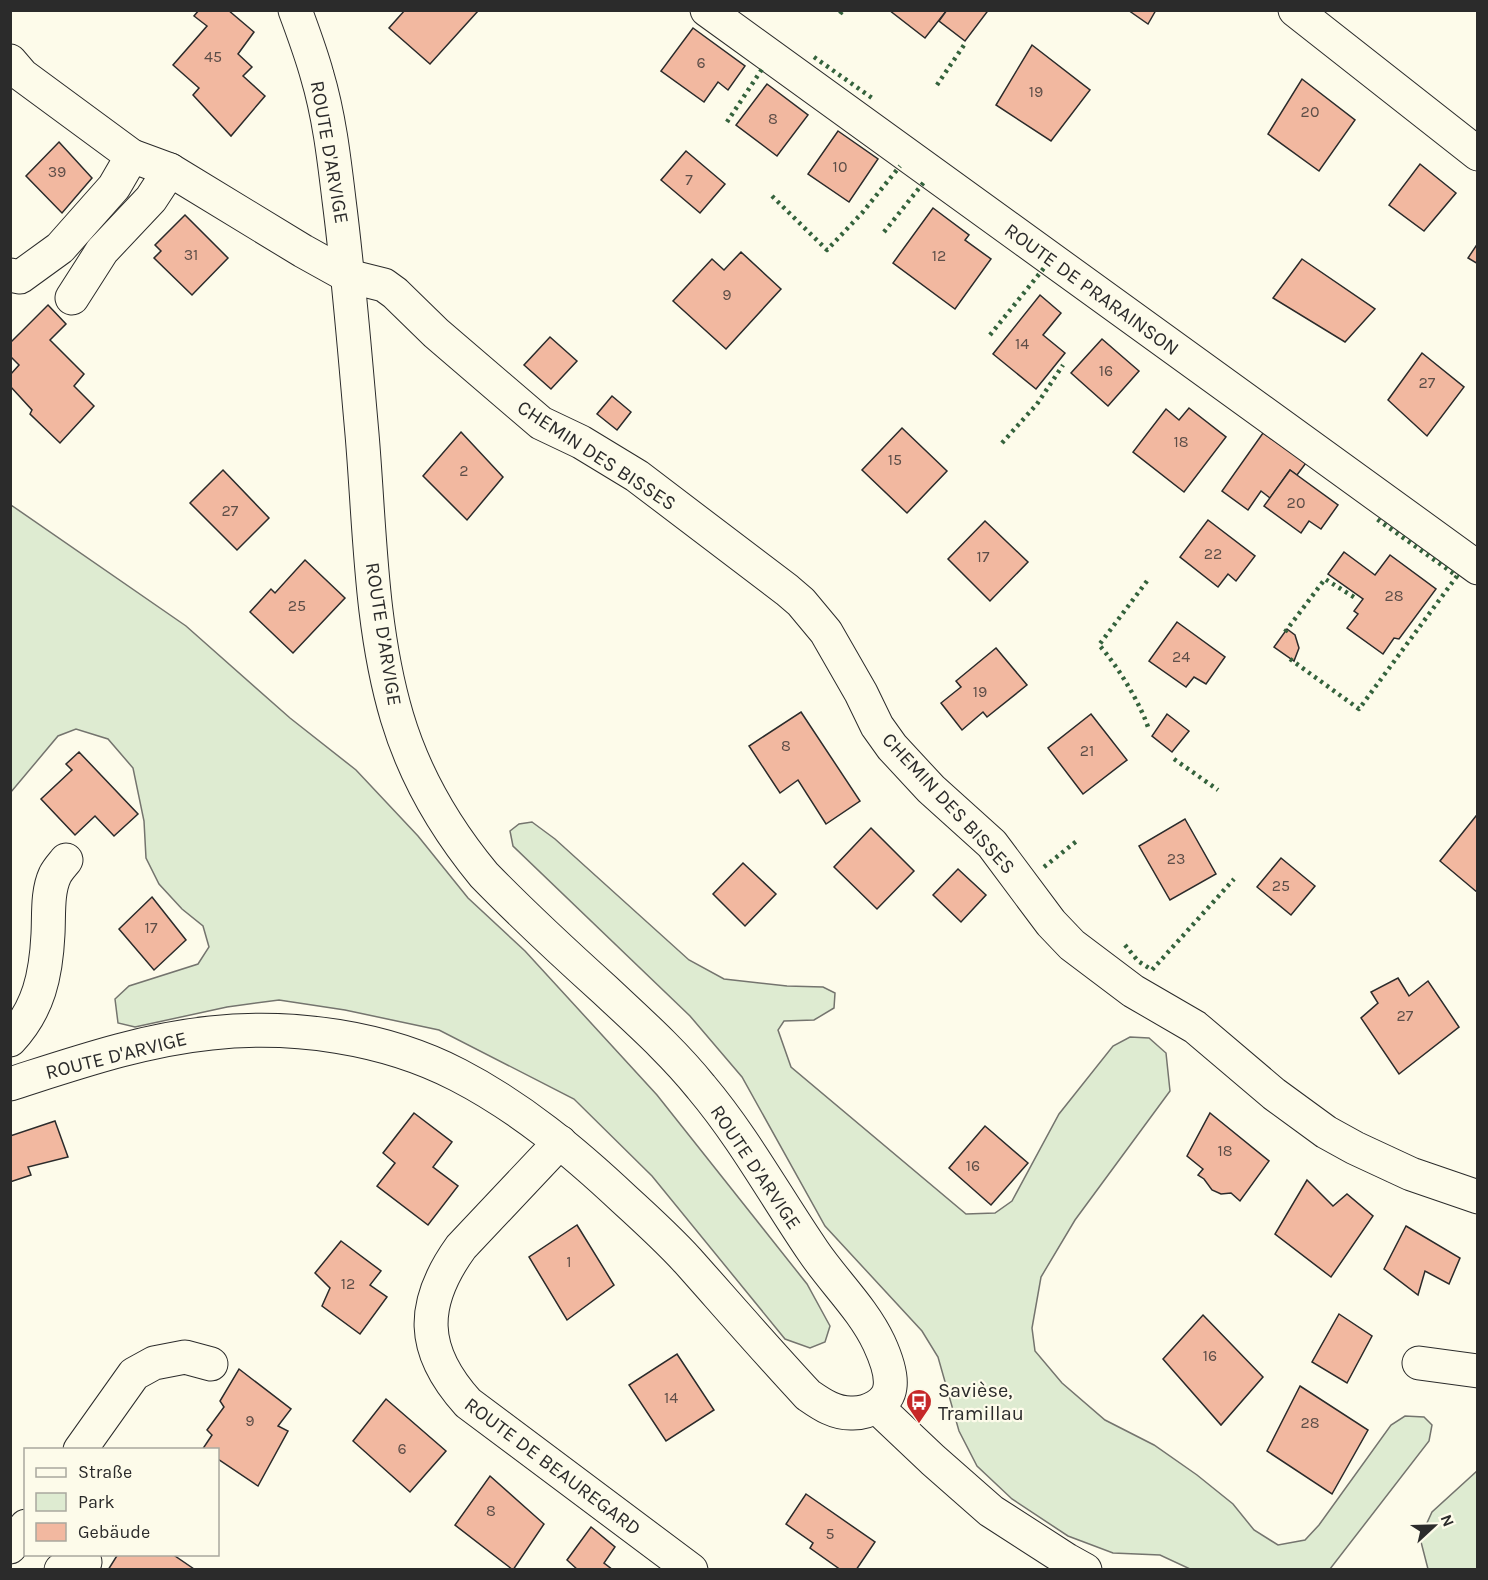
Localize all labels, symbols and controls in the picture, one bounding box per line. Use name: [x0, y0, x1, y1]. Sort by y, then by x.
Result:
house number: 45: [204, 47, 222, 66]
house number: 6: [696, 53, 706, 72]
street label: ROUTE D'ARVIGE: [306, 79, 353, 225]
house number: 19: [1029, 82, 1043, 101]
house number: 20: [1301, 102, 1319, 121]
house number: 8: [768, 109, 778, 128]
house number: 10: [833, 157, 847, 176]
house number: 39: [48, 162, 66, 181]
house number: 7: [685, 170, 693, 189]
street label: ROUTE DE PRARAINSON: [1000, 218, 1183, 360]
house number: 31: [184, 245, 198, 264]
house number: 12: [932, 246, 946, 265]
house number: 9: [722, 285, 732, 304]
house number: 14: [1015, 334, 1029, 353]
house number: 16: [1099, 361, 1113, 380]
house number: 27: [1419, 373, 1436, 392]
street label: CHEMIN DES BISSES: [513, 395, 680, 515]
house number: 18: [1173, 432, 1189, 451]
house number: 15: [888, 450, 902, 469]
house number: 2: [459, 461, 469, 480]
house number: 20: [1287, 493, 1305, 512]
house number: 27: [222, 501, 239, 520]
house number: 22: [1204, 544, 1222, 563]
house number: 17: [977, 547, 990, 566]
street label: ROUTE D'ARVIGE: [361, 561, 406, 707]
house number: 28: [1384, 586, 1404, 605]
house number: 25: [288, 596, 306, 615]
house number: 24: [1172, 647, 1190, 666]
house number: 19: [973, 682, 987, 701]
street label: CHEMIN DES BISSES: [877, 728, 1020, 879]
house number: 8: [781, 736, 791, 755]
house number: 21: [1080, 741, 1094, 760]
house number: 23: [1167, 849, 1185, 868]
house number: 25: [1272, 876, 1290, 895]
house number: 17: [145, 918, 158, 937]
house number: 27: [1397, 1006, 1414, 1025]
street label: ROUTE D'ARVIGE: [43, 1027, 189, 1084]
street label: ROUTE D'ARVIGE: [706, 1101, 806, 1234]
house number: 18: [1217, 1141, 1233, 1160]
house number: 16: [966, 1156, 980, 1175]
house number: 1: [566, 1252, 572, 1271]
house number: 12: [341, 1274, 355, 1293]
house number: 16: [1203, 1346, 1217, 1365]
place label: Savièse, Tramillau: [938, 1379, 1024, 1425]
bus stop icon: Savièse, Tramillau: [904, 1387, 934, 1425]
house number: 14: [664, 1388, 678, 1407]
street label: ROUTE DE BEAUREGARD: [460, 1393, 645, 1540]
house number: 9: [245, 1411, 255, 1430]
house number: 28: [1300, 1413, 1320, 1432]
house number: 6: [397, 1439, 407, 1458]
legend: [24, 1448, 219, 1556]
text: Straße: [78, 1461, 132, 1483]
text: Park: [78, 1491, 115, 1513]
north arrow: [1404, 1496, 1464, 1556]
house number: 8: [486, 1501, 496, 1520]
text: N: [1436, 1512, 1458, 1529]
text: Gebäude: [78, 1521, 150, 1543]
house number: 5: [825, 1524, 835, 1543]

